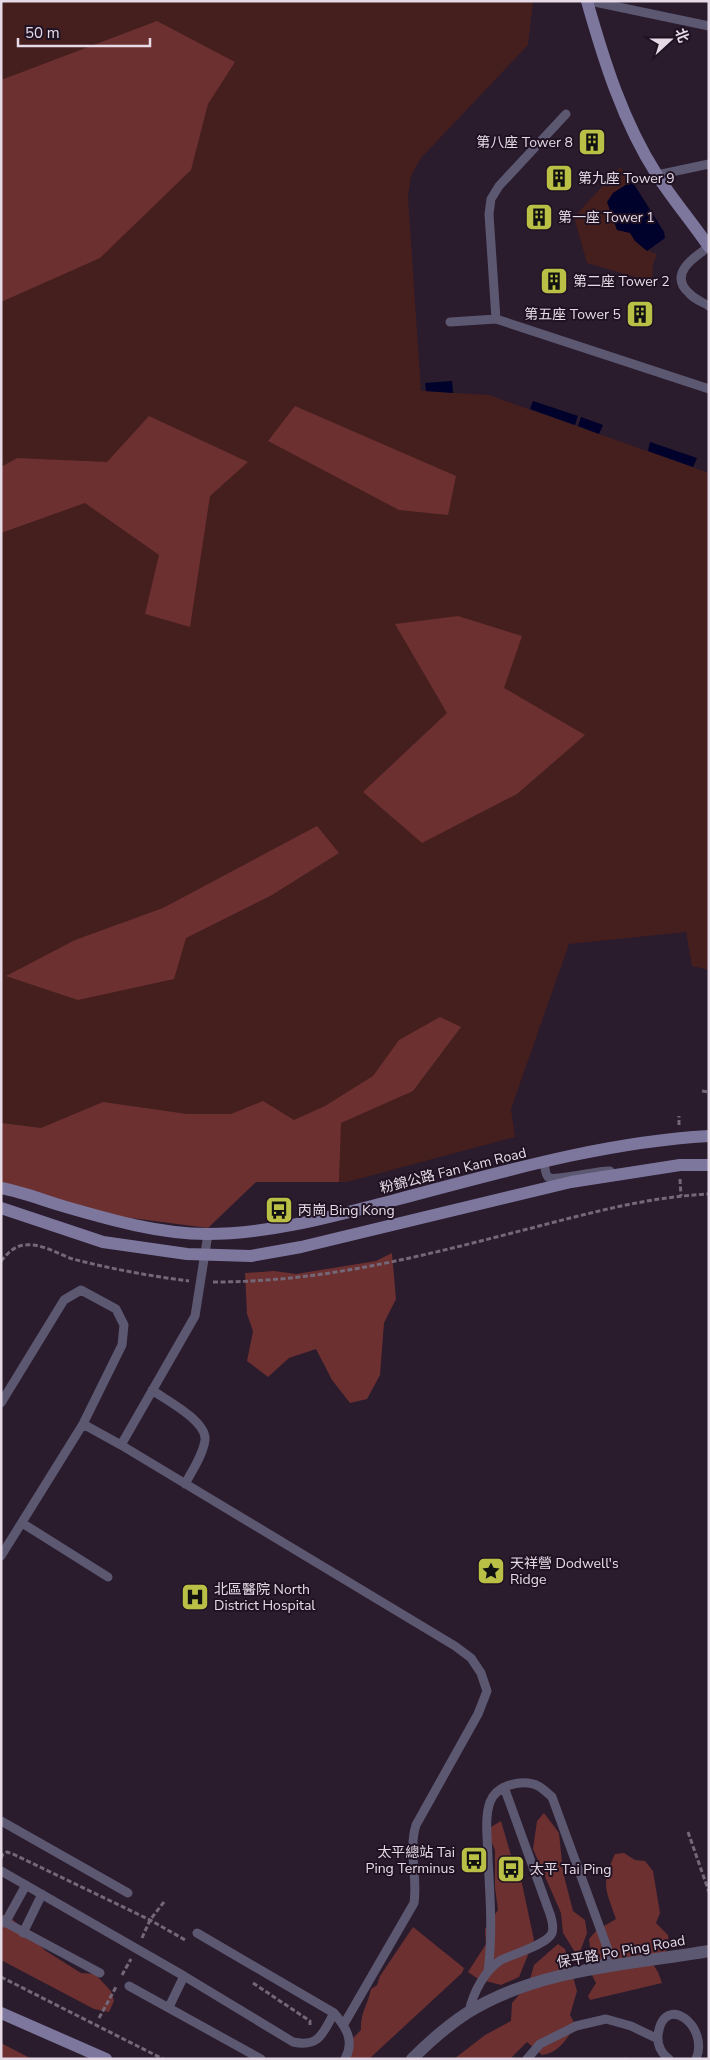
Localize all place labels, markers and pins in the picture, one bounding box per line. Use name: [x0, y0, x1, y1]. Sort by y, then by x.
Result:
building icon: 第八座 Tower 8: [577, 127, 607, 157]
place label: 第八座 Tower 8: [476, 133, 573, 152]
building icon: 第九座 Tower 9: [544, 163, 574, 193]
place label: 第九座 Tower 9: [578, 169, 675, 188]
building icon: 第一座 Tower 1: [524, 202, 554, 232]
place label: 第一座 Tower 1: [558, 208, 655, 227]
building icon: 第二座 Tower 2: [539, 266, 569, 296]
place label: 第二座 Tower 2: [573, 272, 670, 291]
building icon: 第五座 Tower 5: [625, 299, 655, 329]
place label: 第五座 Tower 5: [524, 305, 621, 324]
bus stop icon: 丙崗 Bing Kong: [264, 1195, 294, 1225]
place label: 丙崗 Bing Kong: [298, 1201, 395, 1220]
place label: 天祥營 Dodwell's Ridge: [510, 1554, 619, 1589]
place icon: 天祥營 Dodwell's Ridge: [476, 1556, 506, 1586]
place label: 北區醫院 North District Hospital: [214, 1580, 316, 1615]
hospital icon: 北區醫院 North District Hospital: [180, 1582, 210, 1612]
place label: 太平總站 Tai Ping Terminus: [366, 1843, 455, 1878]
bus stop icon: 太平總站 Tai Ping Terminus: [459, 1845, 489, 1875]
bus stop icon: 太平 Tai Ping: [496, 1854, 526, 1884]
place label: 太平 Tai Ping: [530, 1860, 612, 1879]

